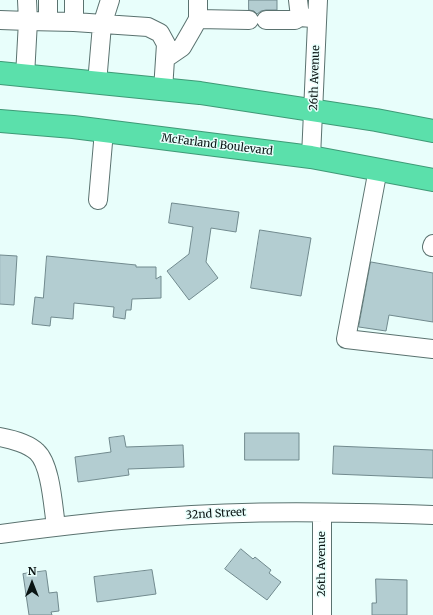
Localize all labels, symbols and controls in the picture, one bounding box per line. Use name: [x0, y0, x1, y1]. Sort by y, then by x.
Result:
street label: 26th Avenue: [307, 45, 323, 111]
street label: McFarland Boulevard: [160, 132, 274, 158]
street label: 32nd Street: [185, 506, 247, 522]
street label: 26th Avenue: [315, 531, 329, 597]
north arrow: [12, 563, 52, 603]
text: N: [28, 564, 36, 578]

